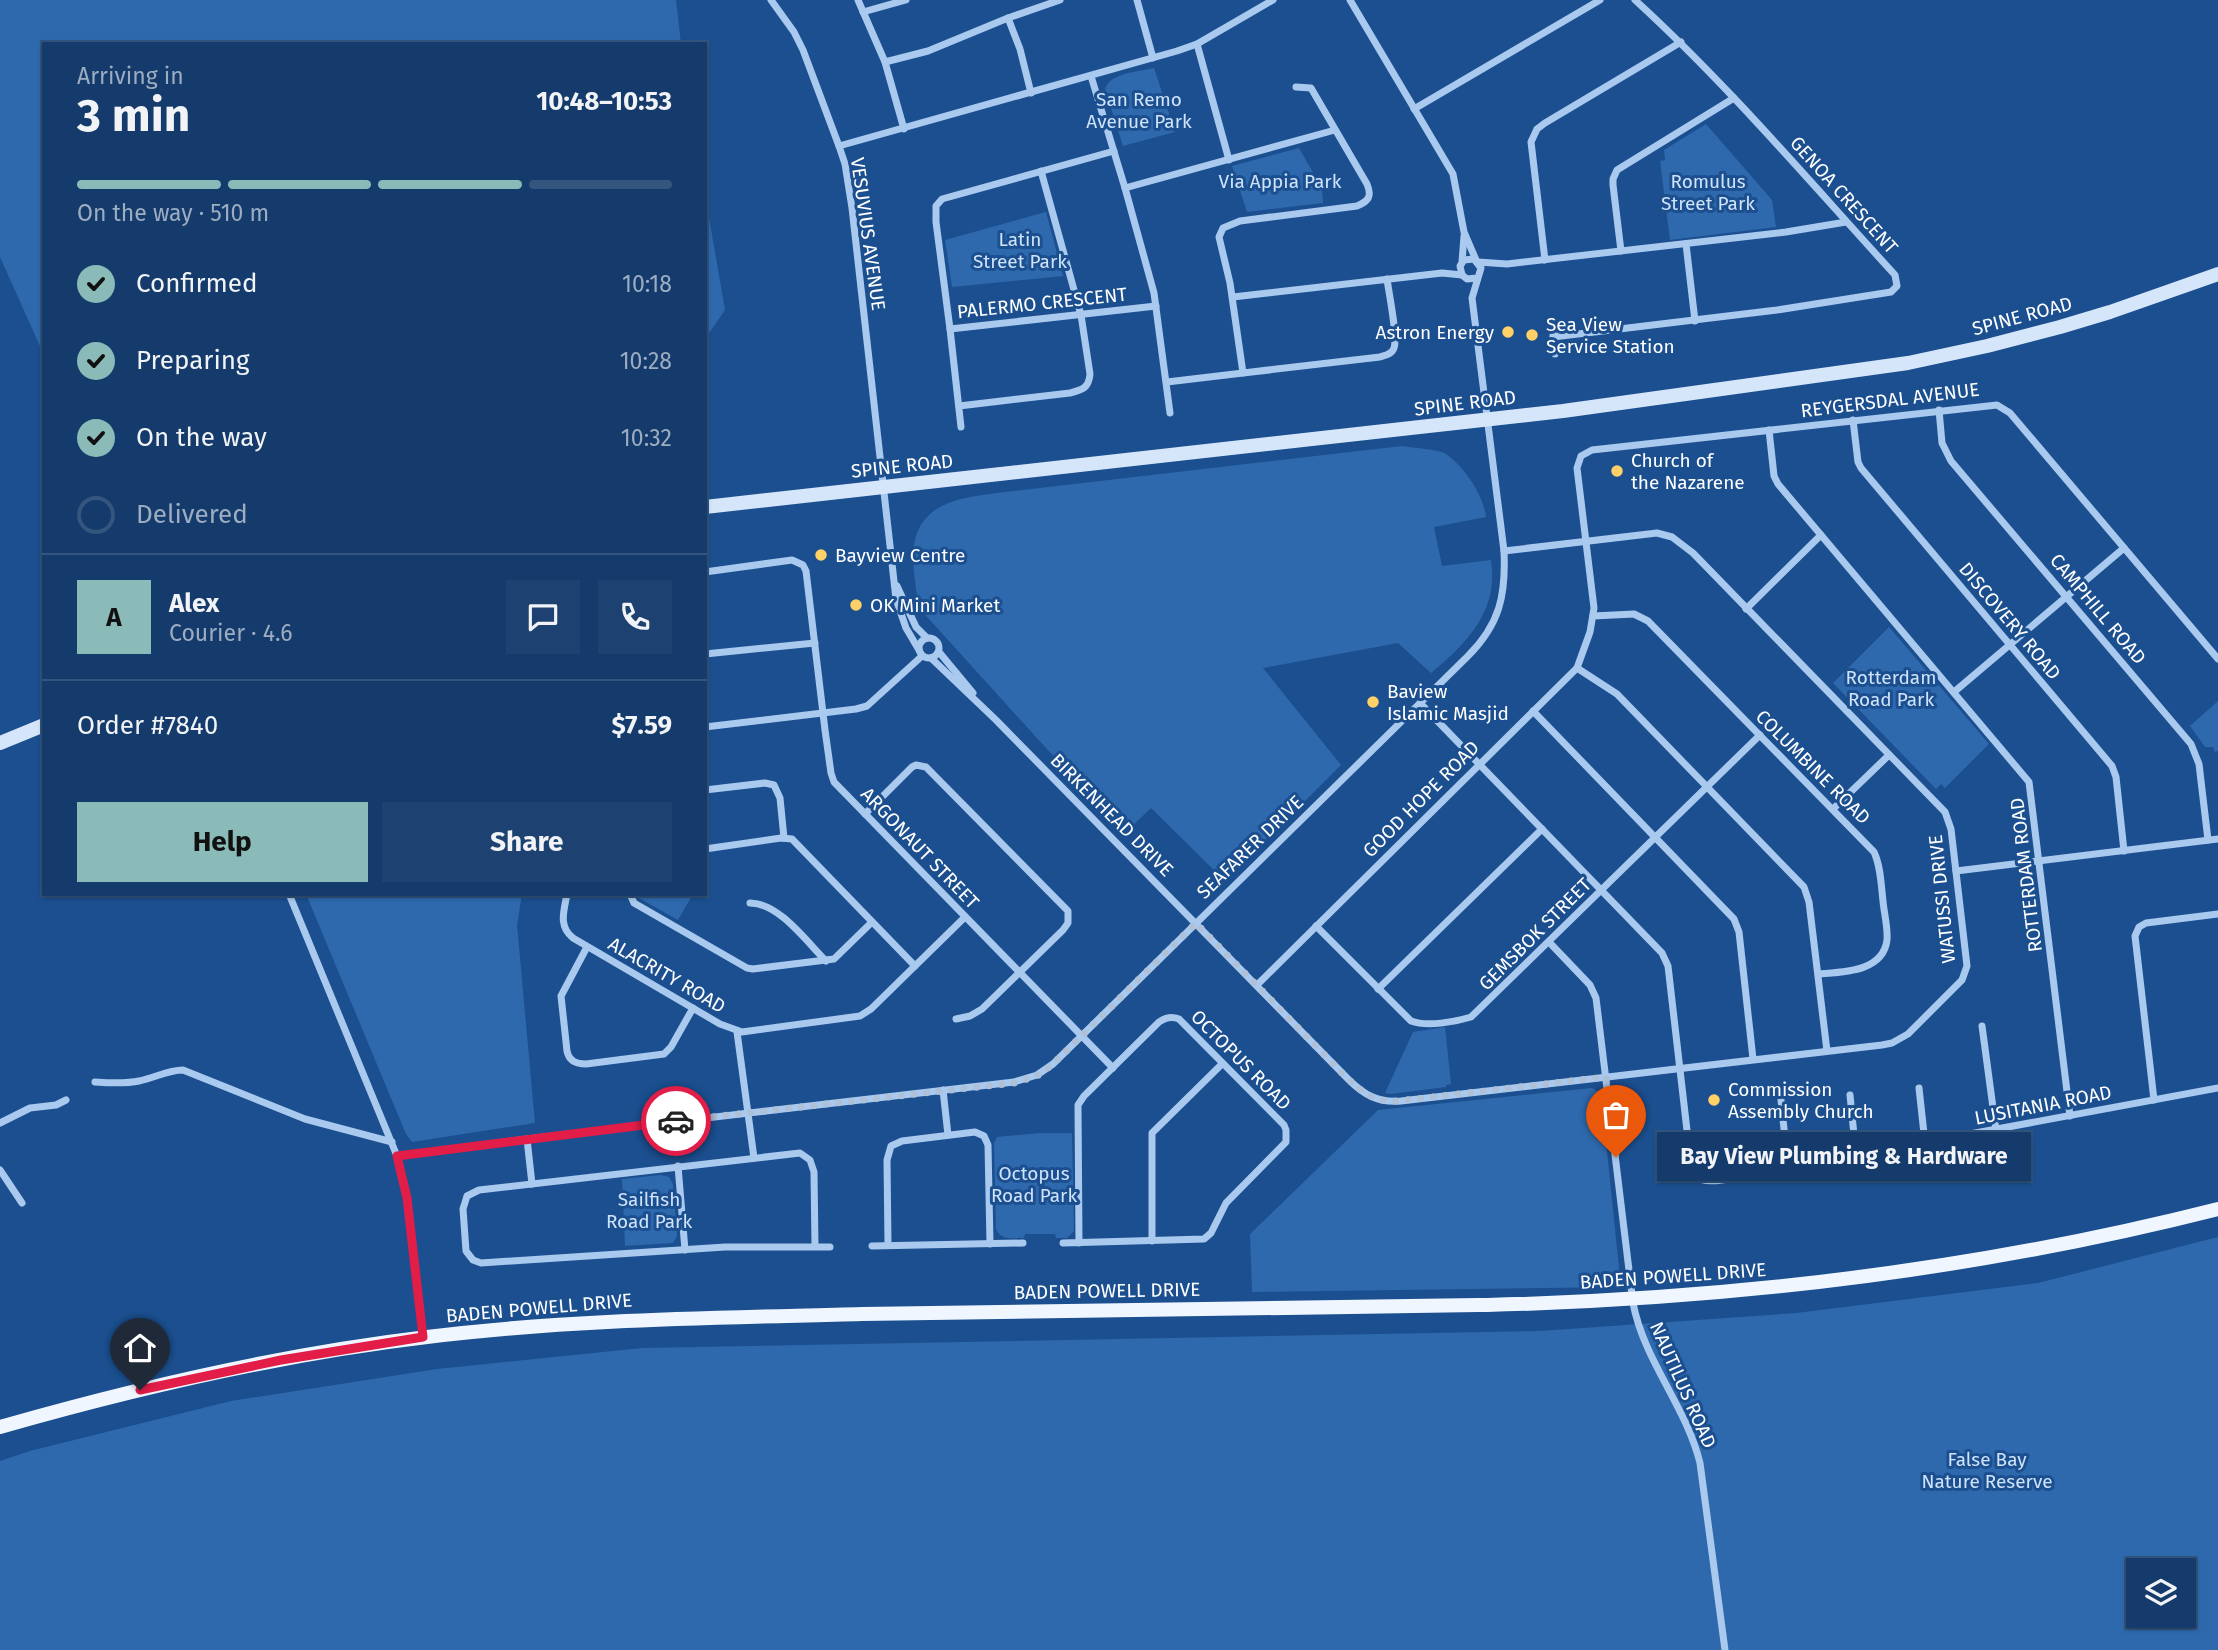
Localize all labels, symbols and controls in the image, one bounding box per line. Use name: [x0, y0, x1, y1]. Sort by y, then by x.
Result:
text: Arriving in: [77, 62, 184, 90]
text: 10:48–10:53: [536, 86, 672, 117]
text: 3 min: [77, 88, 190, 143]
park label: San Remo Avenue Park: [1086, 88, 1192, 133]
street label: GENOA CRESCENT: [1785, 132, 1903, 259]
street label: VESUVIUS AVENUE: [846, 156, 890, 312]
park label: Via Appia Park: [1219, 170, 1342, 193]
park label: Romulus Street Park: [1661, 170, 1755, 215]
text: On the way · 510 m: [77, 199, 269, 227]
park label: Latin Street Park: [973, 228, 1067, 273]
icon: check: [77, 265, 115, 303]
text: Confirmed: [136, 268, 257, 299]
text: 10:18: [622, 270, 672, 298]
street label: PALERMO CRESCENT: [956, 283, 1128, 323]
street label: SPINE ROAD: [1969, 292, 2075, 340]
place label: Sea View Service Station: [1546, 313, 1675, 358]
place label: Astron Energy: [1376, 321, 1495, 344]
marker: Astron Energy: [1500, 324, 1516, 340]
marker: Sea View Service Station: [1524, 327, 1540, 343]
icon: check: [77, 342, 115, 380]
text: Preparing: [136, 345, 249, 376]
text: 10:28: [620, 347, 672, 375]
street label: REYGERSDAL AVENUE: [1799, 378, 1981, 422]
street label: SPINE ROAD: [1413, 385, 1517, 421]
icon: check: [77, 419, 115, 457]
text: On the way: [136, 422, 267, 453]
text: 10:32: [621, 424, 672, 452]
street label: SPINE ROAD: [850, 449, 954, 483]
place label: Church of the Nazarene: [1631, 449, 1745, 494]
marker: Church of the Nazarene: [1609, 463, 1625, 479]
text: Delivered: [136, 499, 248, 530]
place label: Bayview Centre: [835, 544, 965, 567]
marker: Bayview Centre: [813, 547, 829, 563]
street label: CAMPHILL ROAD: [2045, 549, 2151, 669]
street label: DISCOVERY ROAD: [1954, 558, 2066, 684]
button: chat: [506, 580, 580, 654]
button: phone: [598, 580, 672, 654]
text: Alex: [169, 588, 219, 619]
place label: OK Mini Market: [870, 594, 1000, 617]
marker: OK Mini Market: [848, 597, 864, 613]
text: A: [106, 602, 122, 633]
text: Courier · 4.6: [169, 619, 293, 647]
park label: Rotterdam Road Park: [1846, 666, 1936, 711]
place label: Baview Islamic Masjid: [1387, 680, 1509, 725]
marker: Baview Islamic Masjid: [1365, 694, 1381, 710]
street label: COLUMBINE ROAD: [1751, 705, 1875, 829]
text: Order #7840: [77, 710, 218, 741]
text: $7.59: [611, 710, 672, 741]
street label: GOOD HOPE ROAD: [1358, 736, 1484, 862]
street label: BIRKENHEAD DRIVE: [1046, 749, 1178, 881]
street label: ARGONAUT STREET: [856, 783, 984, 914]
street label: SEAFARER DRIVE: [1192, 790, 1308, 904]
street label: ROTTERDAM ROAD: [2005, 797, 2047, 953]
button: Help: [77, 802, 368, 882]
button: Share: [382, 802, 672, 882]
street label: WATUSSI DRIVE: [1924, 834, 1960, 964]
street label: GEMSBOK STREET: [1474, 873, 1596, 995]
street label: ALACRITY ROAD: [604, 932, 730, 1018]
street label: OCTOPUS ROAD: [1186, 1005, 1296, 1115]
place label: Commission Assembly Church: [1728, 1078, 1874, 1123]
street label: LUSITANIA ROAD: [1973, 1080, 2113, 1130]
pin: [1586, 1085, 1646, 1157]
courier: [641, 1086, 711, 1156]
marker: Commission Assembly Church: [1706, 1092, 1722, 1108]
icon: bag: [1597, 1096, 1635, 1134]
icon: car: [657, 1102, 695, 1140]
callout: Bay View Plumbing & Hardware: [1658, 1132, 2033, 1182]
text: Bay View Plumbing & Hardware: [1680, 1142, 2008, 1170]
park label: Octopus Road Park: [991, 1162, 1077, 1207]
park label: Sailfish Road Park: [606, 1188, 692, 1233]
street label: BADEN POWELL DRIVE: [1579, 1258, 1767, 1294]
street label: BADEN POWELL DRIVE: [1013, 1278, 1201, 1304]
street label: BADEN POWELL DRIVE: [445, 1288, 633, 1328]
pin: [110, 1318, 170, 1390]
street label: NAUTILUS ROAD: [1645, 1318, 1721, 1452]
icon: home: [121, 1329, 159, 1367]
park label: False Bay Nature Reserve: [1921, 1448, 2053, 1493]
map controls: [2126, 1558, 2196, 1628]
button: layers: [2126, 1558, 2196, 1628]

